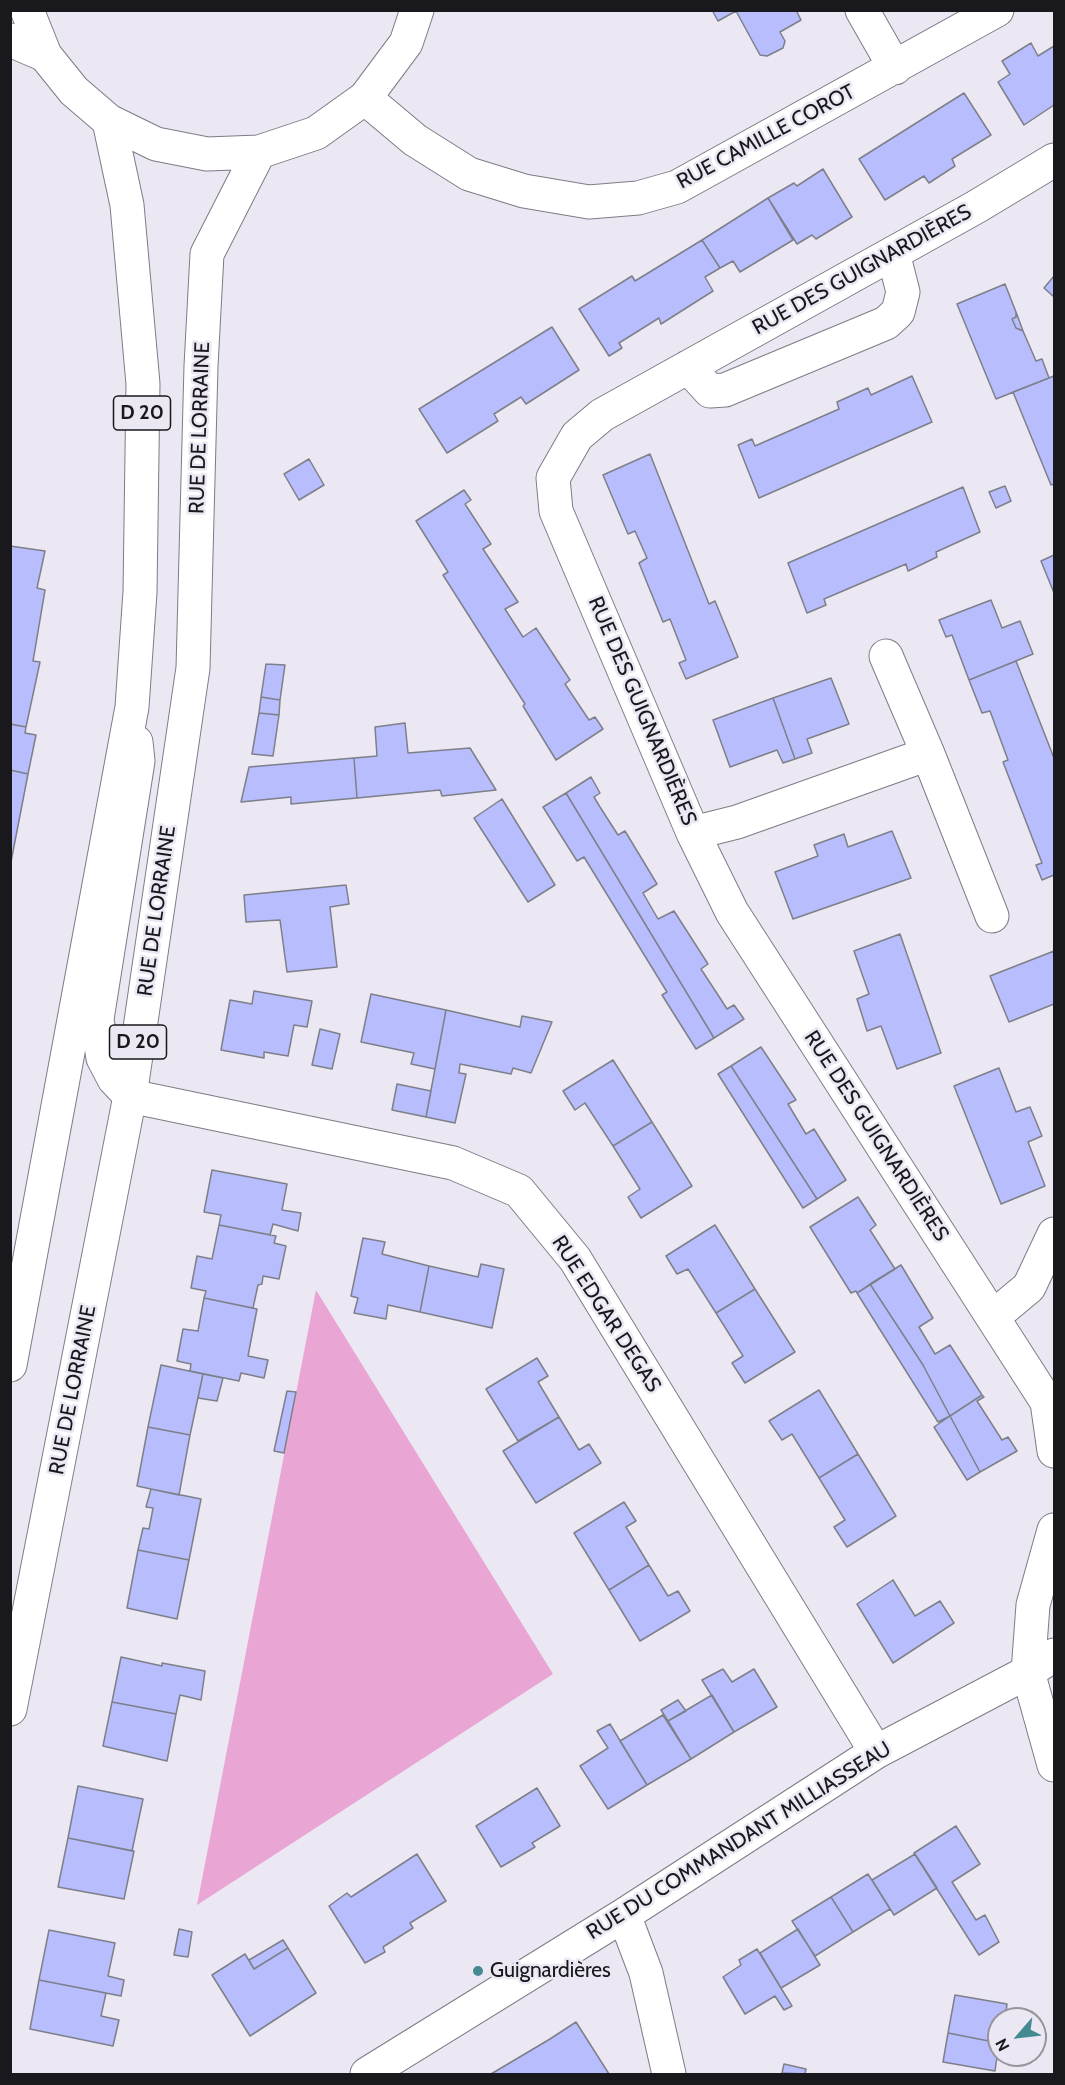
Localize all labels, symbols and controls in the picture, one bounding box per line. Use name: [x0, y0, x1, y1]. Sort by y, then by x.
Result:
street label: RUE CAMILLE COROT: [673, 79, 859, 195]
street label: RUE DES GUIGNARDIÈRES: [748, 199, 976, 341]
street label: RUE DE LORRAINE: [184, 342, 216, 514]
road number: D 20: [114, 396, 170, 430]
street label: RUE DES GUIGNARDIÈRES: [582, 593, 702, 829]
street label: RUE DE LORRAINE: [133, 824, 181, 998]
road number: D 20: [110, 1025, 166, 1059]
street label: RUE DES GUIGNARDIÈRES: [798, 1026, 954, 1246]
street label: RUE EDGAR DEGAS: [546, 1231, 666, 1397]
street label: RUE DE LORRAINE: [44, 1303, 102, 1477]
street label: RUE DU COMMANDANT MILLIASSEAU: [582, 1736, 896, 1946]
place label: Guignardières: [490, 1958, 611, 1984]
marker: Guignardières: [471, 1964, 485, 1978]
north arrow: [987, 2007, 1047, 2067]
text: N: [991, 2035, 1013, 2054]

